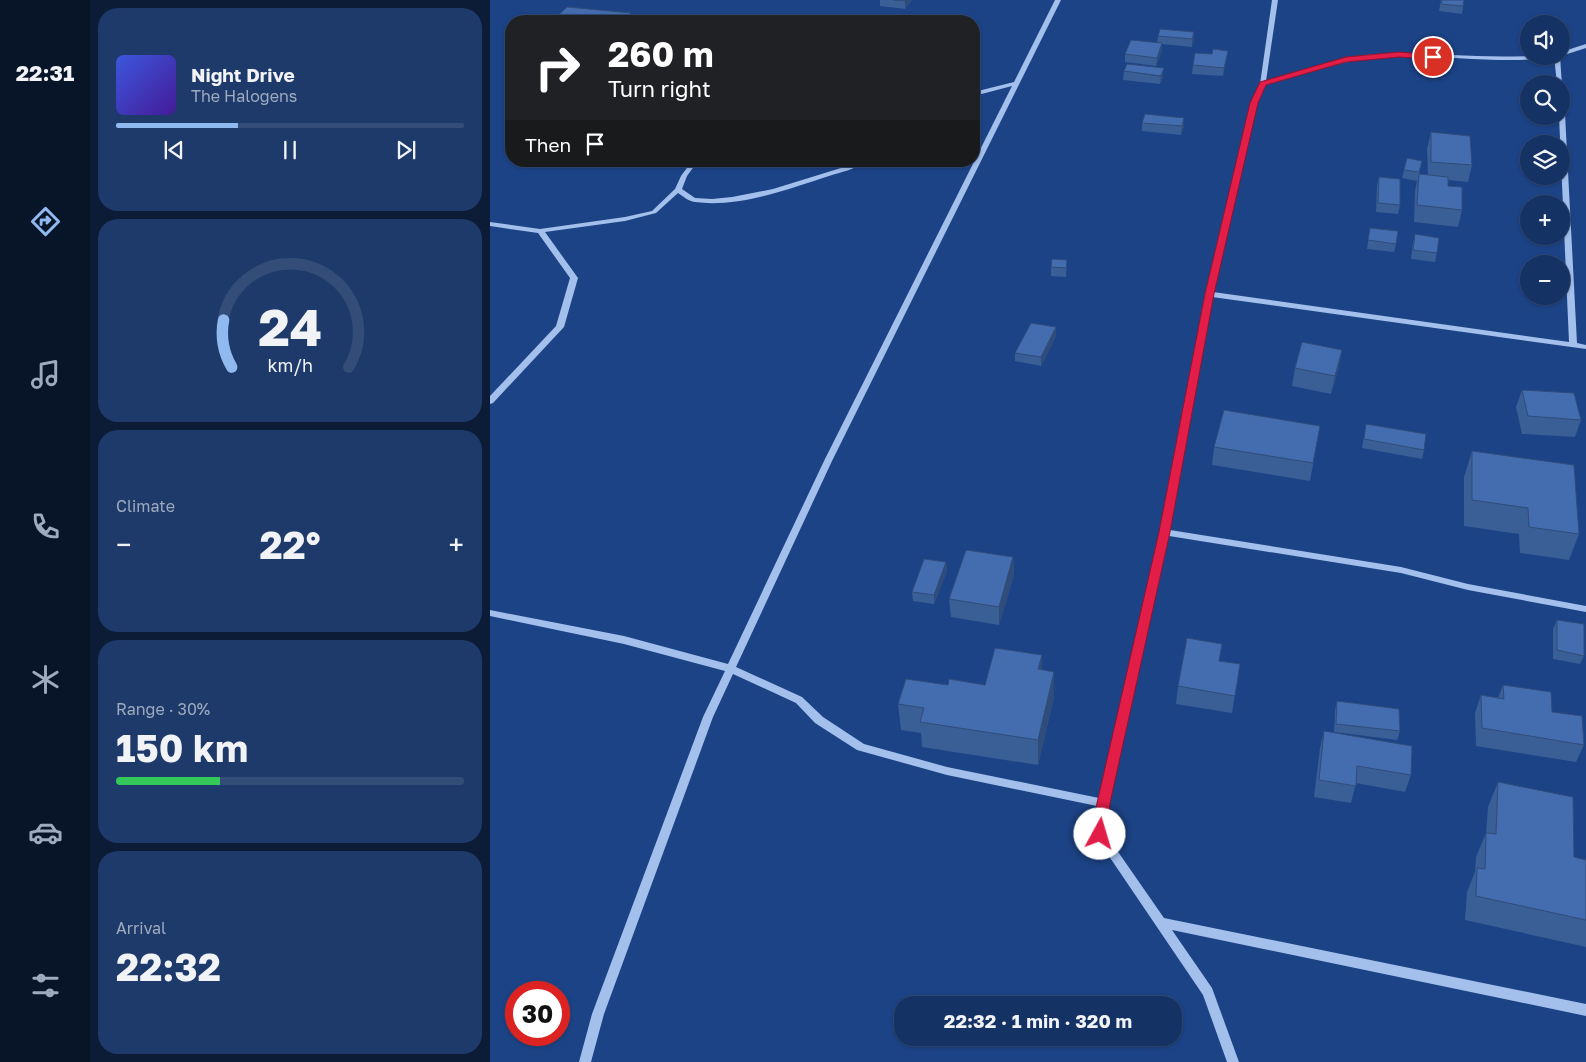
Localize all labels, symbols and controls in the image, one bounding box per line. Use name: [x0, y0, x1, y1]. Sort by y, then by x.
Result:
map controls: [1520, 15, 1570, 305]
button: sound: [1520, 15, 1570, 65]
text: 260 m: [608, 33, 714, 75]
icon: right: [525, 35, 590, 100]
pin: [1412, 36, 1454, 78]
icon: arrive: [1419, 43, 1447, 71]
text: 22:31: [16, 59, 74, 86]
text: Night Drive: [191, 63, 295, 86]
text: Turn right: [608, 75, 711, 102]
button: search: [1520, 75, 1570, 125]
text: The Halogens: [191, 86, 297, 106]
icon: arrive: [581, 130, 609, 158]
text: Then: [525, 133, 571, 156]
button: layers: [1520, 135, 1570, 185]
icon: previous: [160, 136, 188, 164]
icon: pause: [276, 136, 304, 164]
icon: next: [392, 136, 420, 164]
button: +: [1520, 195, 1570, 245]
icon: directions: [28, 204, 63, 239]
button: −: [1520, 255, 1570, 305]
text: 24: [258, 295, 322, 357]
text: km/h: [267, 354, 313, 376]
icon: music: [28, 357, 63, 392]
text: Climate: [116, 496, 175, 516]
icon: phone: [28, 509, 63, 544]
text: 22°: [259, 522, 321, 567]
text: −: [116, 528, 131, 561]
text: +: [449, 528, 464, 561]
icon: climate: [28, 662, 63, 697]
text: Range · 30%: [116, 699, 210, 719]
text: 150 km: [116, 725, 248, 770]
position arrow: [1073, 807, 1125, 859]
icon: car: [28, 815, 63, 850]
text: Arrival: [116, 918, 166, 938]
text: 22:32: [116, 944, 221, 989]
icon: filters: [28, 968, 63, 1003]
speed limit sign: 30: [505, 981, 570, 1046]
text: 22:32 · 1 min · 320 m: [944, 1009, 1132, 1032]

